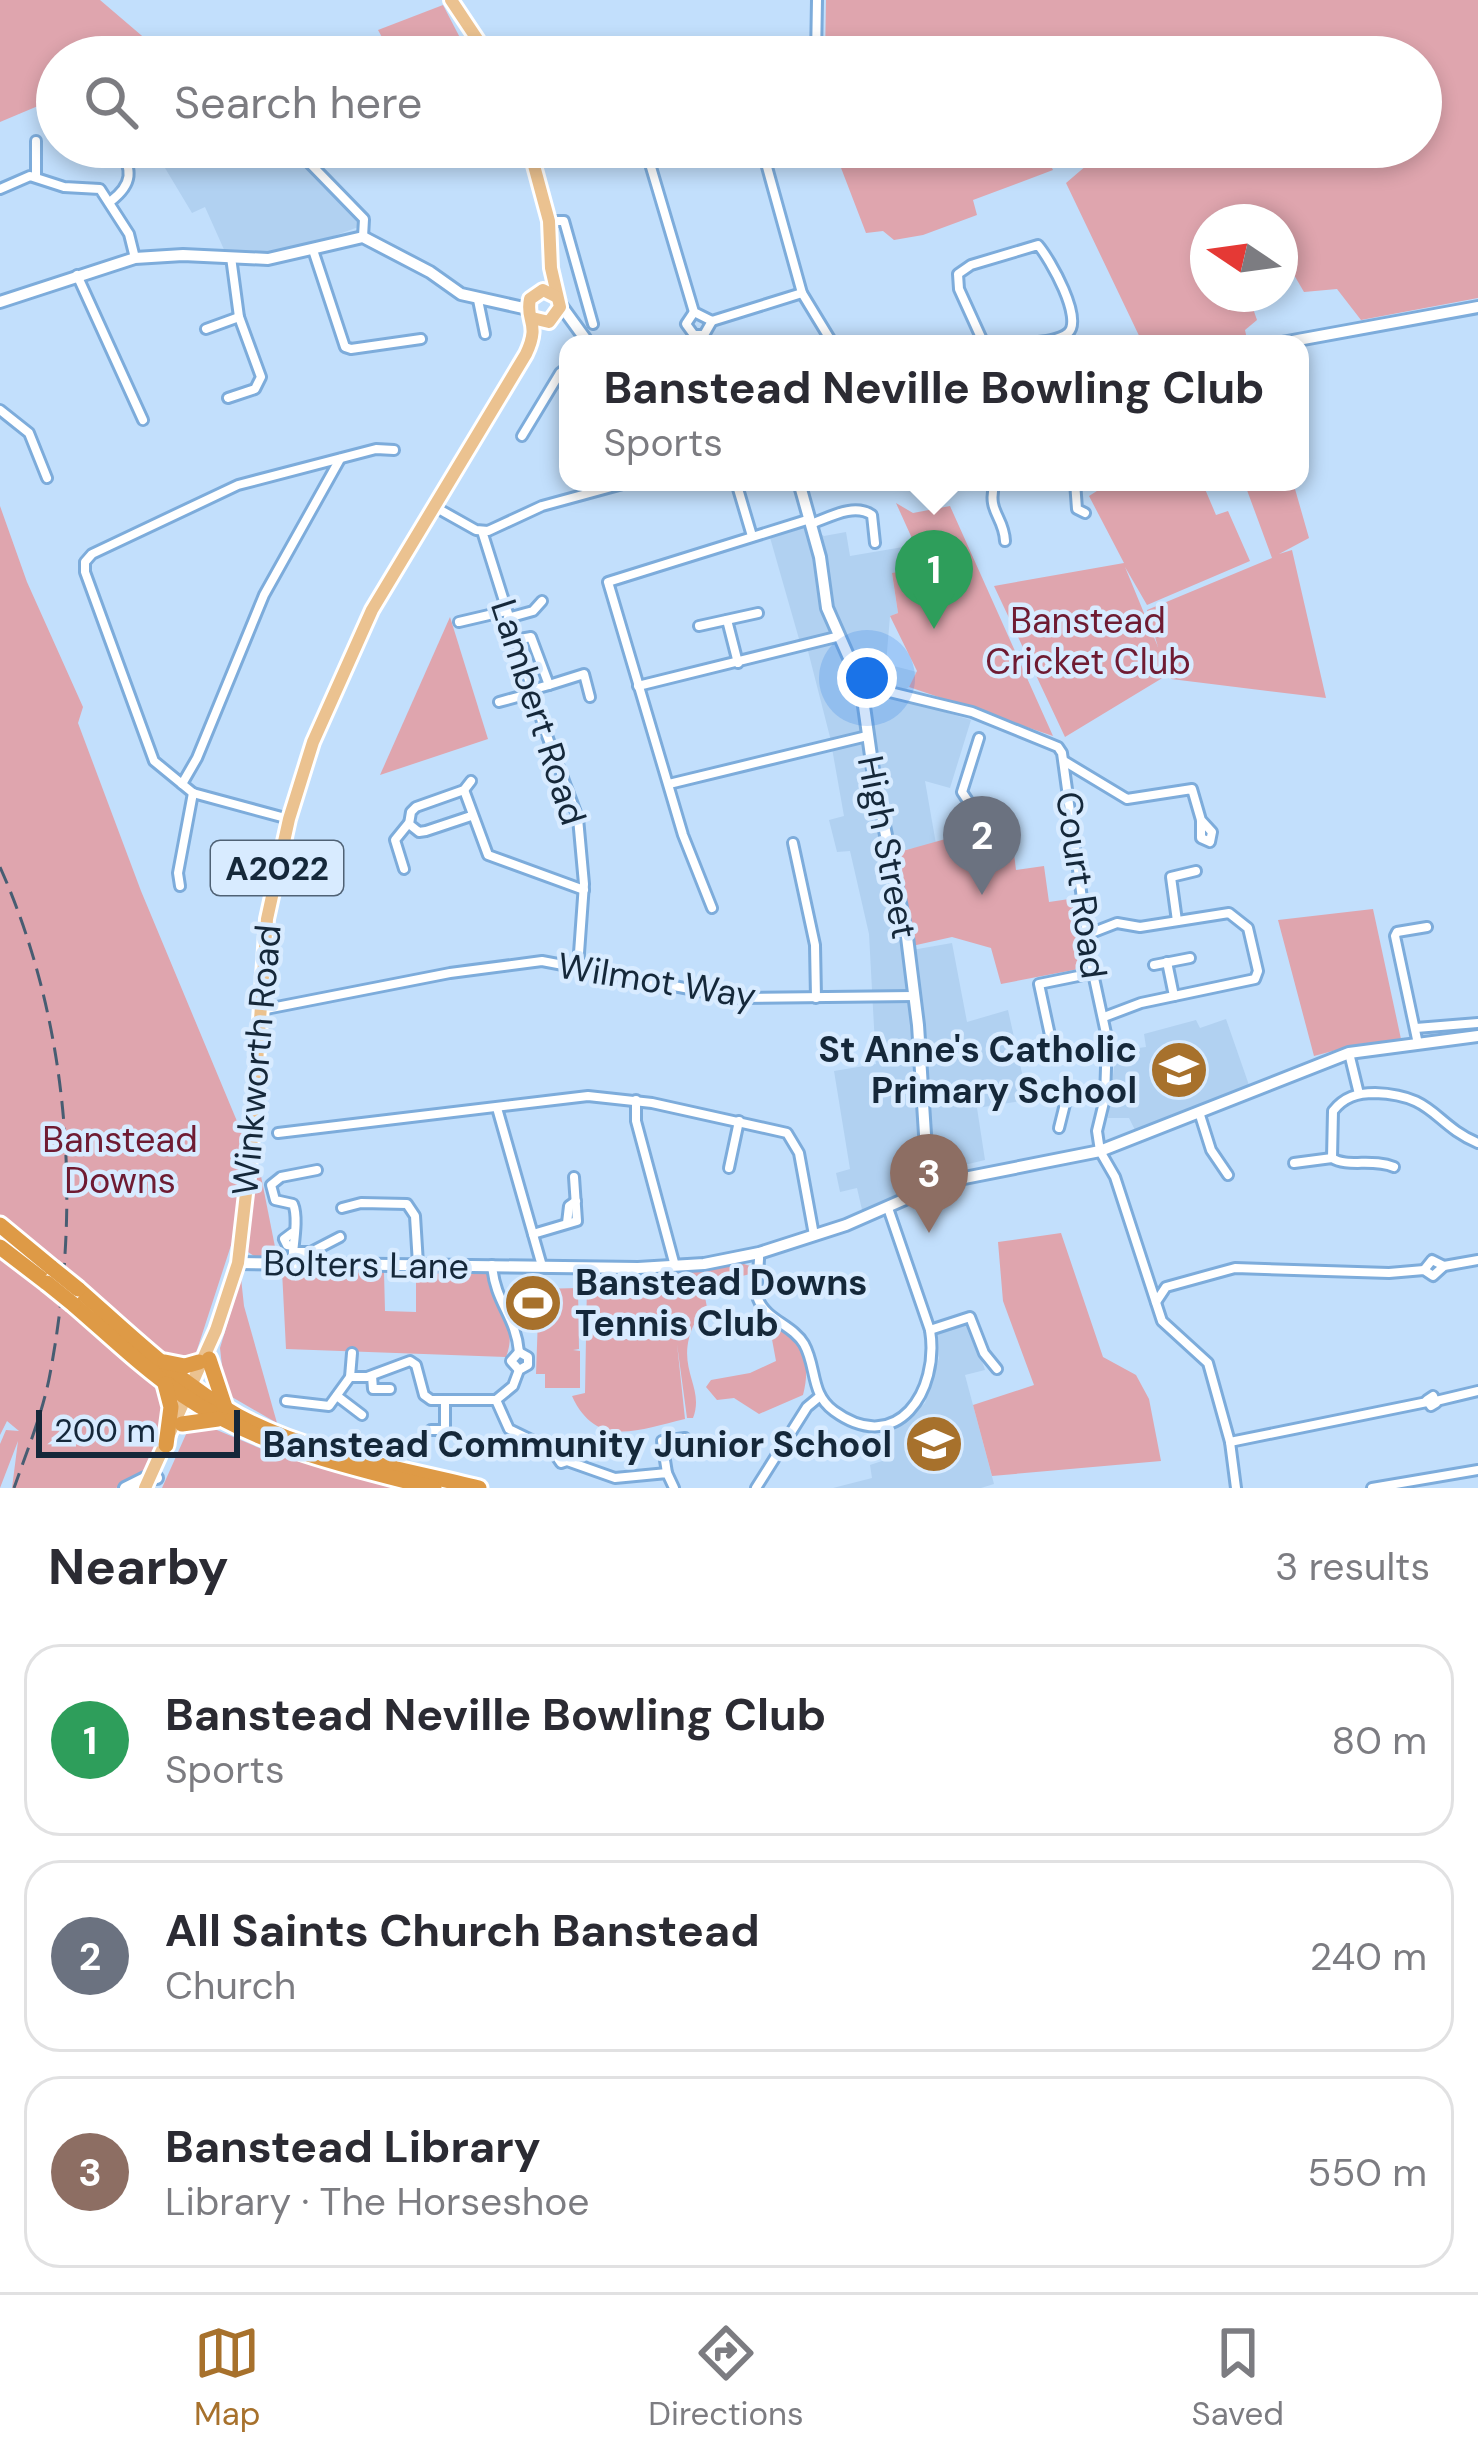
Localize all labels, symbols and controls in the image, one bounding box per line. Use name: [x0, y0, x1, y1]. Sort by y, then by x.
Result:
search box: [36, 36, 1442, 168]
icon: search: [78, 69, 144, 135]
text: Search here: [174, 73, 422, 132]
north arrow: [1190, 204, 1298, 312]
popup: [559, 335, 1309, 491]
text: Banstead Neville Bowling Club: [603, 358, 1265, 417]
text: Sports: [603, 417, 723, 468]
pin: 1: [895, 530, 973, 629]
street label: Lambert Road: [480, 593, 597, 831]
park label: Banstead Cricket Club: [985, 597, 1191, 685]
your location: [837, 648, 897, 708]
street label: High Street: [847, 752, 928, 943]
street label: Court Road: [1045, 788, 1118, 982]
pin: 2: [943, 796, 1021, 895]
road number: A2022: [211, 841, 343, 895]
street label: Winkworth Road: [221, 923, 292, 1198]
street label: Wilmot Way: [554, 942, 759, 1019]
place label: St Anne's Catholic Primary School: [818, 1026, 1137, 1114]
school or university icon: St Anne's Catholic Primary School: [1148, 1039, 1210, 1101]
park label: Banstead Downs: [42, 1116, 198, 1204]
pin: 3: [890, 1134, 968, 1233]
street label: Bolters Lane: [263, 1239, 469, 1290]
place label: Banstead Downs Tennis Club: [575, 1259, 868, 1347]
sports icon: Banstead Downs Tennis Club: [502, 1272, 564, 1334]
scale bar: [36, 1404, 240, 1457]
text: 200 m: [54, 1409, 156, 1452]
school or university icon: Banstead Community Junior School: [903, 1413, 965, 1475]
place label: Banstead Community Junior School: [263, 1421, 892, 1468]
text: Nearby: [48, 1533, 229, 1600]
text: 3 results: [1275, 1541, 1430, 1592]
text: Banstead Neville Bowling Club: [165, 1685, 826, 1744]
text: 1: [83, 1715, 97, 1766]
text: 80 m: [1331, 1715, 1427, 1766]
text: Sports: [165, 1744, 284, 1795]
text: All Saints Church Banstead: [165, 1901, 760, 1960]
text: 2: [79, 1931, 101, 1982]
text: 240 m: [1310, 1931, 1427, 1982]
text: Church: [165, 1960, 296, 2011]
text: Banstead Library: [165, 2117, 541, 2176]
text: 3: [78, 2147, 102, 2198]
text: 550 m: [1308, 2147, 1427, 2198]
text: Library · The Horseshoe: [165, 2176, 590, 2227]
tab: Map: [194, 2320, 260, 2435]
tab: Directions: [648, 2320, 804, 2435]
tab: Saved: [1192, 2320, 1284, 2435]

